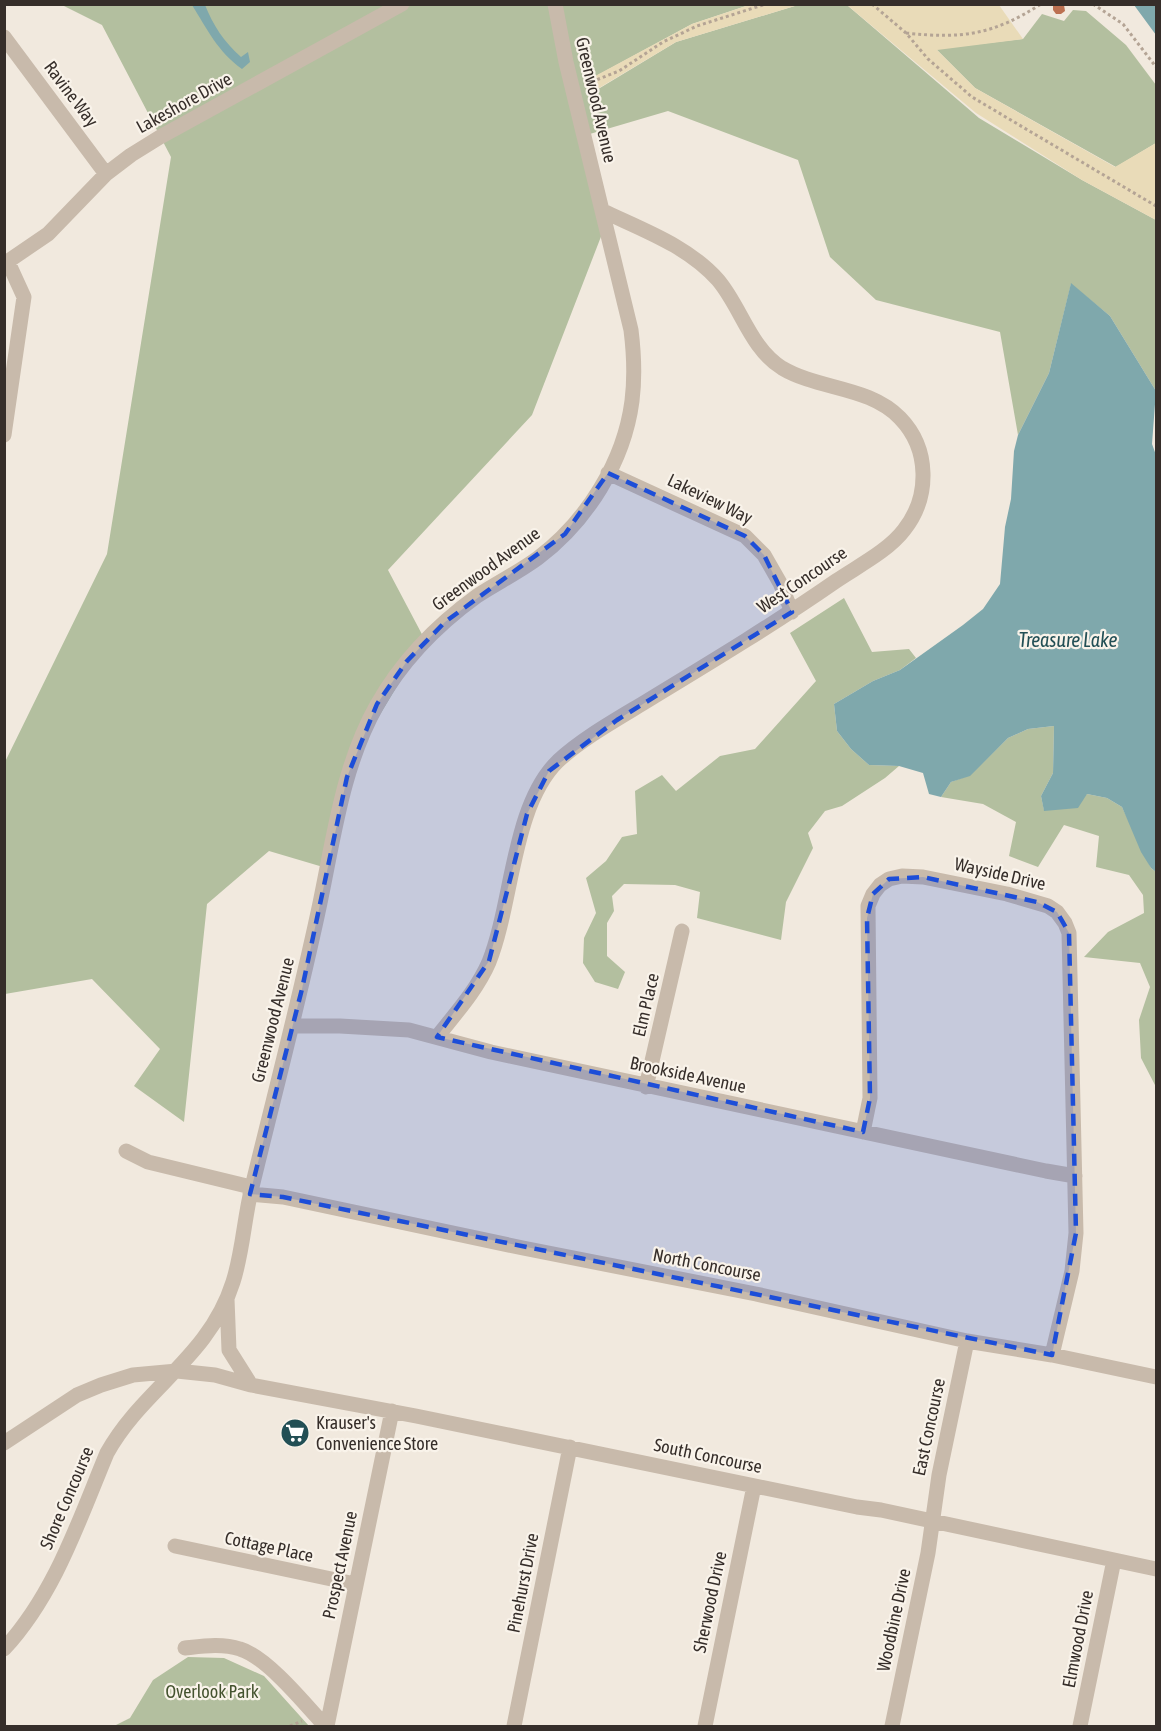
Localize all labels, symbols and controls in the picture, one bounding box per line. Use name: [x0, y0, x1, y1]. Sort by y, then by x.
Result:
street label: Greenwood Avenue: [572, 35, 621, 165]
street label: Ravine Way: [40, 57, 103, 131]
street label: Lakeshore Drive: [133, 68, 235, 137]
street label: Lakeview Way: [664, 469, 756, 528]
street label: Greenwood Avenue: [428, 522, 544, 615]
street label: West Concourse: [753, 542, 851, 617]
water label: Treasure Lake: [1018, 628, 1118, 651]
street label: Wayside Drive: [952, 853, 1048, 894]
street label: Greenwood Avenue: [247, 955, 298, 1085]
street label: Elm Place: [628, 971, 663, 1039]
street label: Brookside Avenue: [628, 1052, 748, 1097]
street label: North Concourse: [651, 1244, 763, 1285]
street label: East Concourse: [908, 1376, 949, 1477]
place label: Krauser's Convenience Store: [316, 1412, 438, 1454]
supermarket icon: Krauser's Convenience Store: [279, 1417, 311, 1449]
street label: South Concourse: [652, 1434, 764, 1477]
street label: Shore Concourse: [35, 1443, 98, 1552]
street label: Prospect Avenue: [318, 1509, 361, 1621]
street label: Cottage Place: [223, 1527, 315, 1566]
street label: Pinehurst Drive: [503, 1531, 542, 1635]
street label: Sherwood Drive: [689, 1549, 731, 1655]
street label: Woodbine Drive: [872, 1566, 915, 1673]
street label: Elmwood Drive: [1058, 1588, 1097, 1689]
park label: Overlook Park: [165, 1681, 259, 1702]

